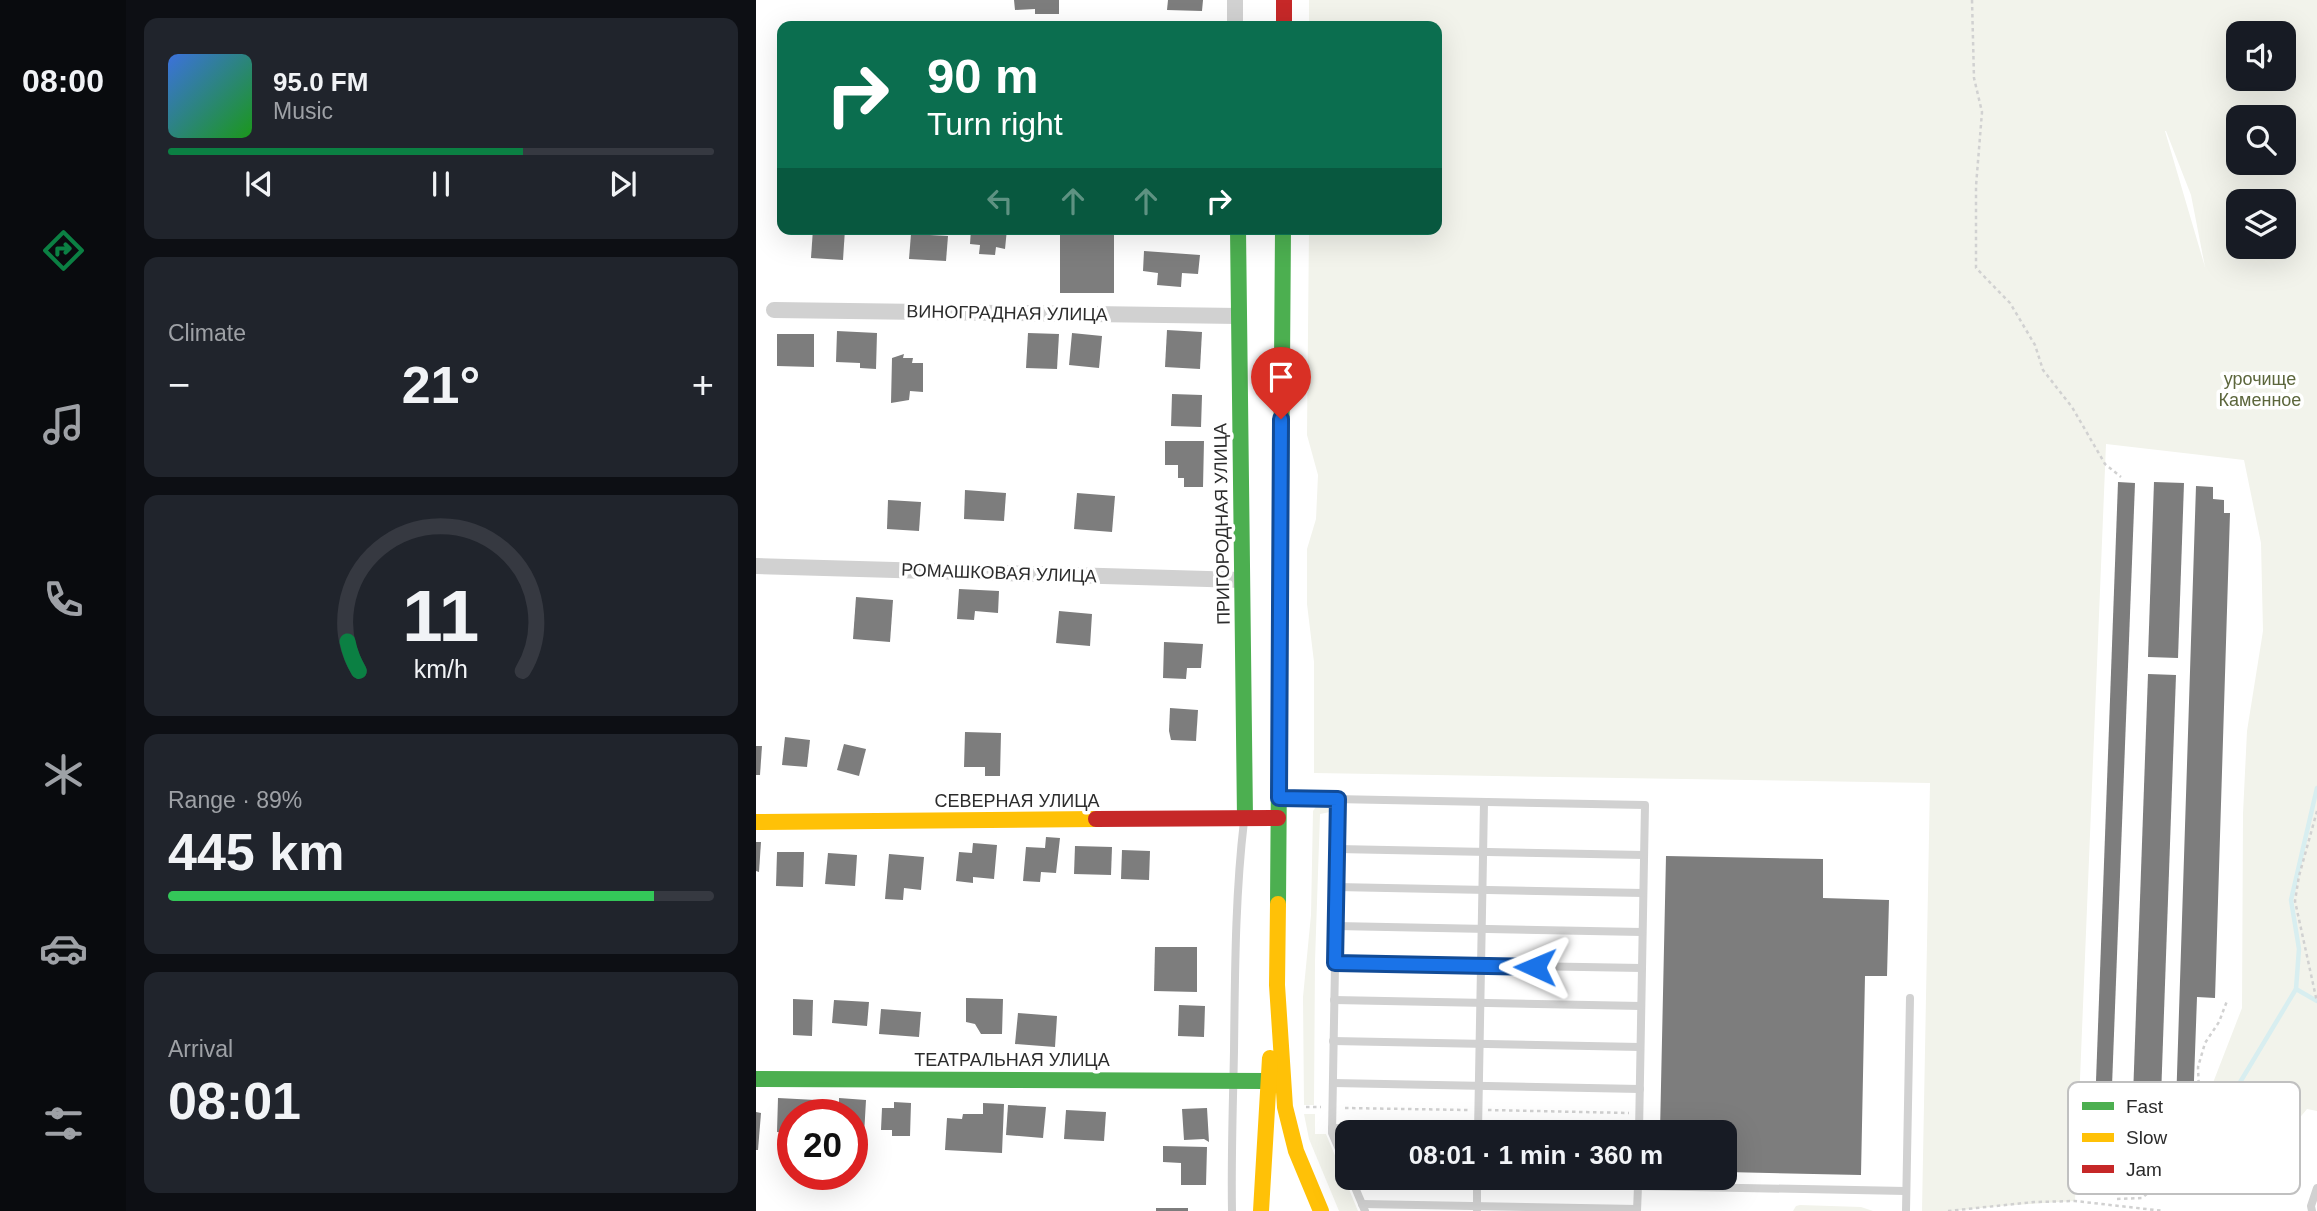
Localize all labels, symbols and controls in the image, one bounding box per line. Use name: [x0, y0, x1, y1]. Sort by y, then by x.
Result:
map controls: [2226, 21, 2296, 259]
button: sound: [2226, 21, 2296, 91]
icon: right: [812, 49, 903, 140]
text: 90 m: [927, 49, 1039, 103]
text: 08:00: [22, 63, 104, 99]
text: 95.0 FM: [273, 67, 368, 97]
text: Music: [273, 98, 333, 124]
button: search: [2226, 105, 2296, 175]
text: Turn right: [927, 106, 1063, 142]
icon: previous: [240, 165, 278, 203]
icon: pause: [422, 165, 460, 203]
icon: next: [604, 165, 642, 203]
icon: left: [981, 182, 1019, 220]
icon: ahead: [1054, 182, 1092, 220]
icon: ahead: [1127, 182, 1165, 220]
icon: right: [1200, 182, 1238, 220]
button: layers: [2226, 189, 2296, 259]
icon: directions: [39, 226, 88, 275]
street label: ВИНОГРАДНАЯ УЛИЦА: [906, 301, 1108, 325]
text: Climate: [168, 320, 246, 346]
pin: [1251, 347, 1311, 419]
text: 21°: [402, 356, 480, 414]
icon: arrive: [1262, 358, 1300, 396]
text: −: [168, 364, 190, 406]
text: +: [692, 364, 714, 406]
park label: урочище Каменное: [2219, 369, 2301, 410]
icon: music: [39, 400, 88, 449]
street label: ПРИГОРОДНАЯ УЛИЦА: [1210, 423, 1234, 625]
street label: РОМАШКОВАЯ УЛИЦА: [901, 560, 1097, 586]
icon: phone: [39, 575, 88, 624]
text: 11: [403, 576, 479, 657]
text: km/h: [414, 655, 468, 683]
icon: climate: [39, 750, 88, 799]
text: Range · 89%: [168, 787, 302, 813]
street label: СЕВЕРНАЯ УЛИЦА: [935, 791, 1099, 811]
text: 445 km: [168, 823, 344, 881]
icon: car: [39, 924, 88, 973]
position arrow: [1498, 930, 1572, 1004]
text: Arrival: [168, 1036, 233, 1062]
street label: ТЕАТРАЛЬНАЯ УЛИЦА: [914, 1050, 1110, 1070]
text: 08:01: [168, 1072, 301, 1130]
legend: [2068, 1082, 2300, 1194]
text: Fast: [2126, 1096, 2164, 1117]
icon: filters: [39, 1099, 88, 1148]
speed limit sign: 20: [777, 1099, 868, 1190]
text: Slow: [2126, 1127, 2167, 1148]
text: 08:01 · 1 min · 360 m: [1409, 1140, 1663, 1170]
text: Jam: [2126, 1159, 2162, 1180]

